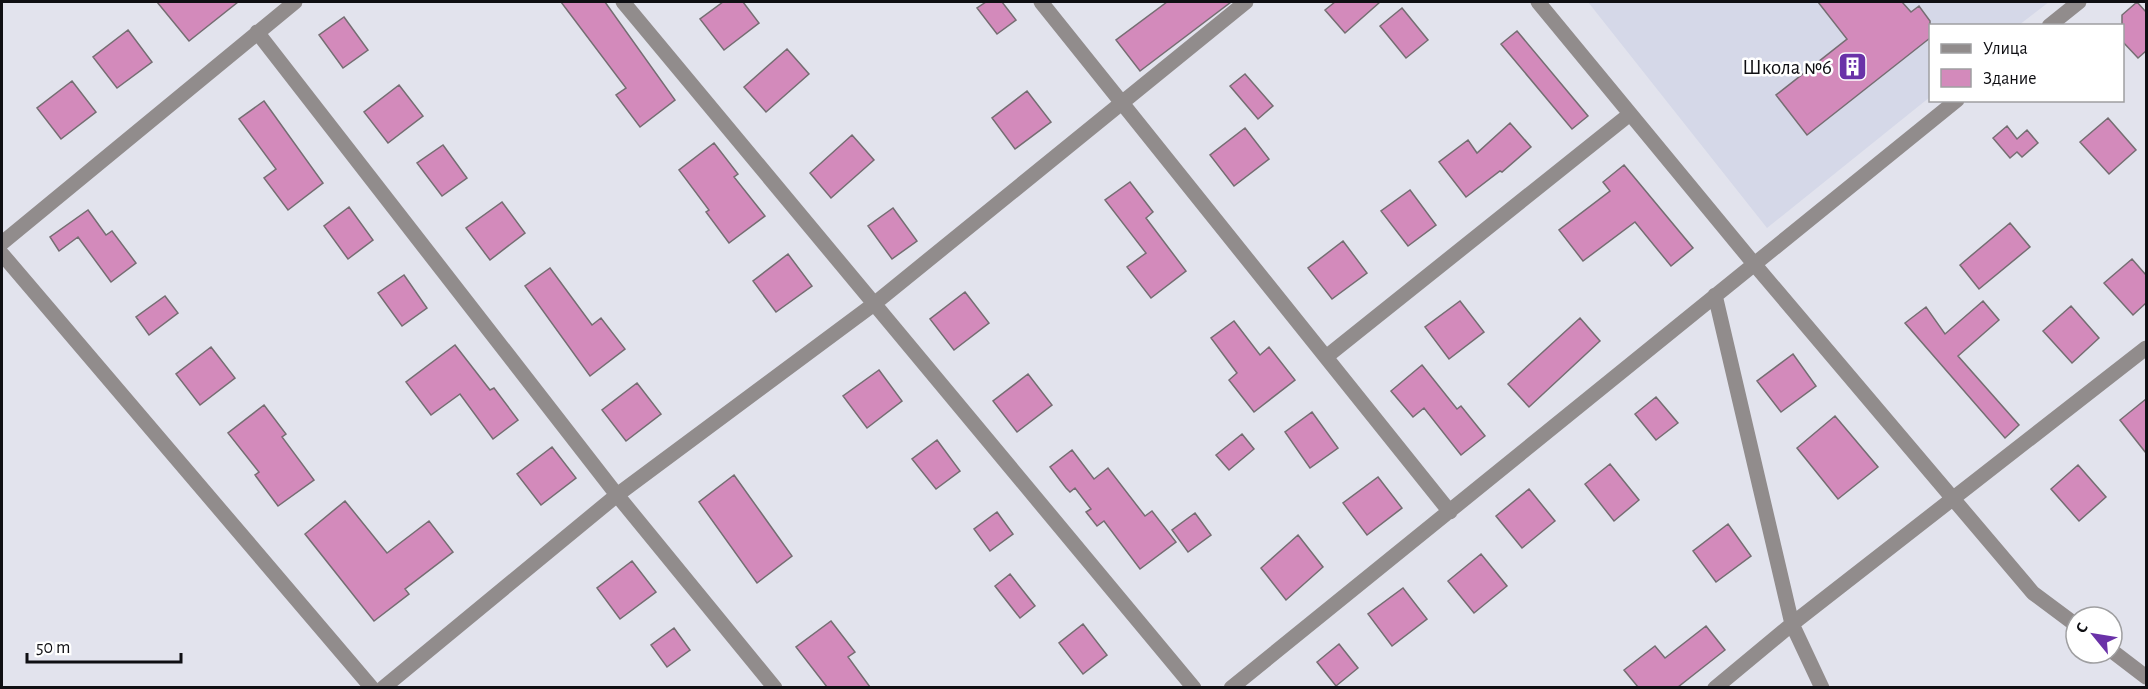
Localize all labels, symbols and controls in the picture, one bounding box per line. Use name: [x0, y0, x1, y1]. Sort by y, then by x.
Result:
legend: [1929, 24, 2124, 102]
text: Улица: [1983, 40, 2028, 58]
building icon: Школа №6: [1837, 51, 1869, 83]
place label: Школа №6: [1742, 57, 1832, 78]
text: Здание: [1983, 70, 2037, 88]
north arrow: [2064, 605, 2124, 665]
text: С: [2073, 620, 2091, 636]
scale bar: [27, 626, 182, 664]
text: 50 m: [36, 639, 70, 657]

